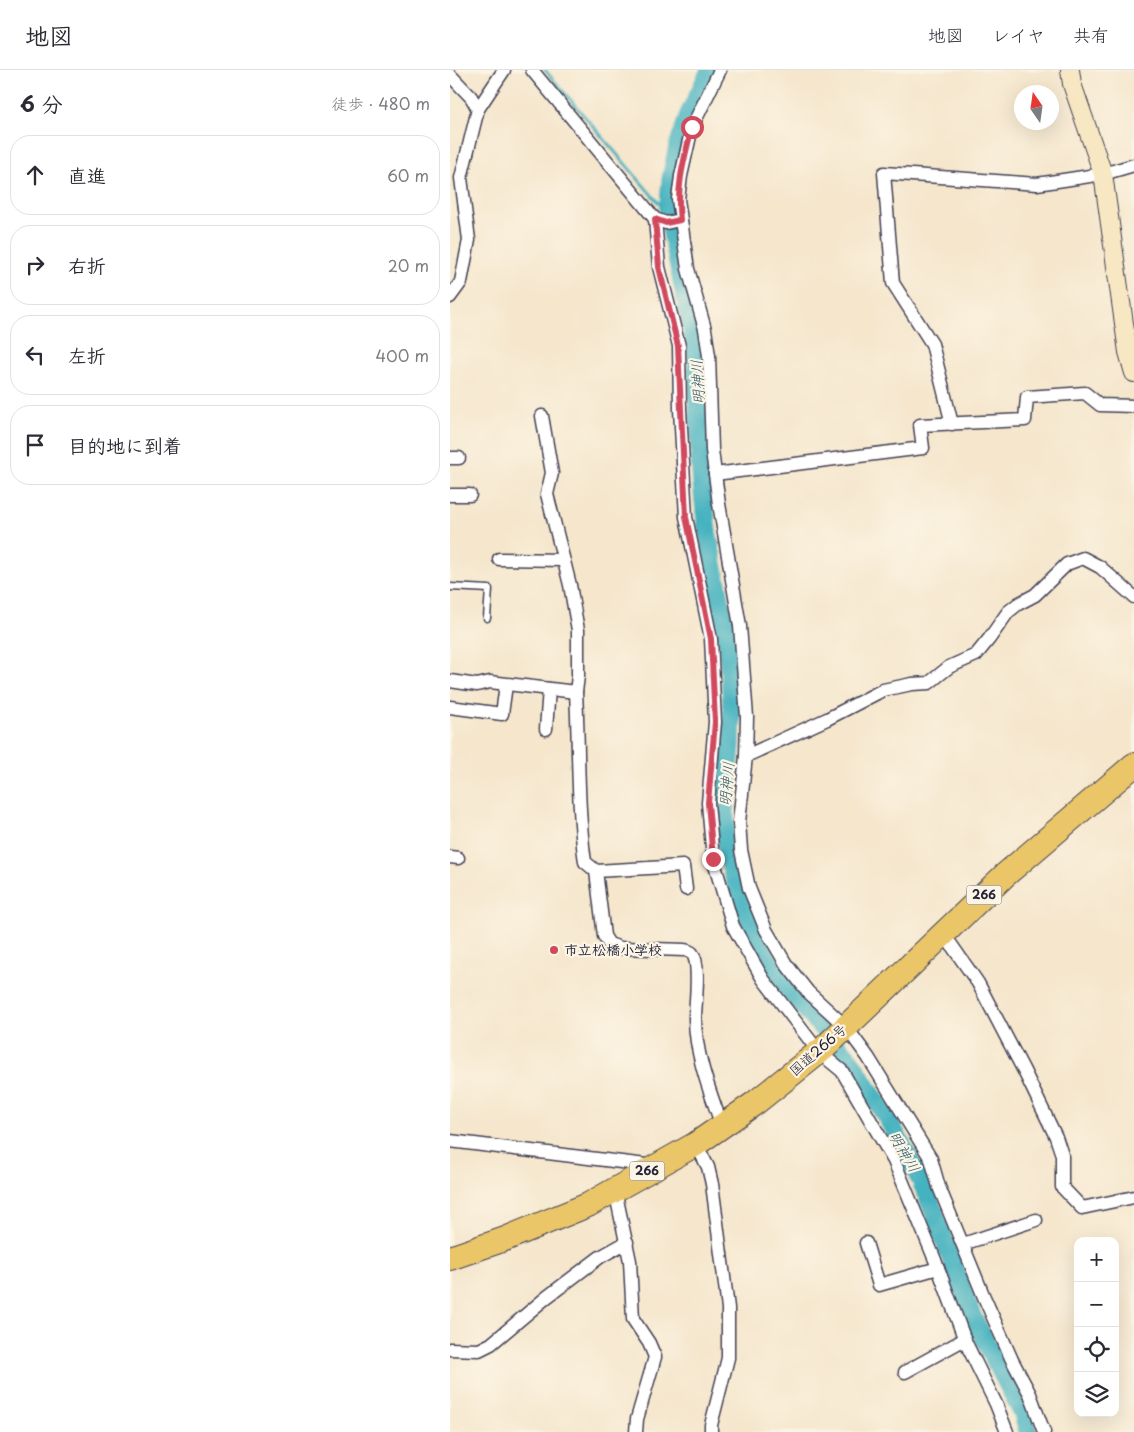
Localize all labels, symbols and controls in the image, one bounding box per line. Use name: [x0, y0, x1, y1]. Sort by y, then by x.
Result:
text: 地図: [25, 17, 73, 53]
text: 地図: [928, 21, 964, 48]
text: レイヤ: [992, 21, 1045, 48]
text: 共有: [1073, 21, 1109, 48]
north arrow: [1014, 85, 1059, 130]
text: 6 分: [20, 87, 63, 119]
text: 徒歩 · 480 m: [332, 91, 430, 115]
route start: [681, 116, 704, 139]
icon: ahead: [21, 161, 49, 189]
text: 直進: [68, 161, 106, 189]
text: 60 m: [387, 163, 429, 187]
icon: right: [21, 251, 49, 279]
text: 右折: [68, 251, 106, 279]
text: 20 m: [388, 253, 429, 277]
icon: left: [21, 341, 49, 369]
text: 左折: [68, 341, 106, 369]
text: 400 m: [376, 343, 429, 367]
water label: 明神川: [684, 359, 709, 405]
icon: arrive: [21, 431, 49, 459]
text: 目的地に到着: [68, 431, 182, 459]
water label: 明神川: [712, 760, 739, 807]
route end: [702, 848, 725, 871]
road number: 266: [966, 886, 1002, 904]
place label: 市立松橋小学校: [564, 939, 662, 960]
marker: 市立松橋小学校: [548, 944, 560, 956]
street label: 国道266号: [784, 1019, 851, 1081]
water label: 明神川: [884, 1126, 927, 1176]
road number: 266: [630, 1162, 664, 1180]
map controls: [1074, 1237, 1119, 1417]
button: +: [1074, 1237, 1119, 1282]
button: −: [1074, 1282, 1119, 1327]
button: locate: [1074, 1327, 1119, 1372]
button: layers: [1074, 1372, 1119, 1417]

